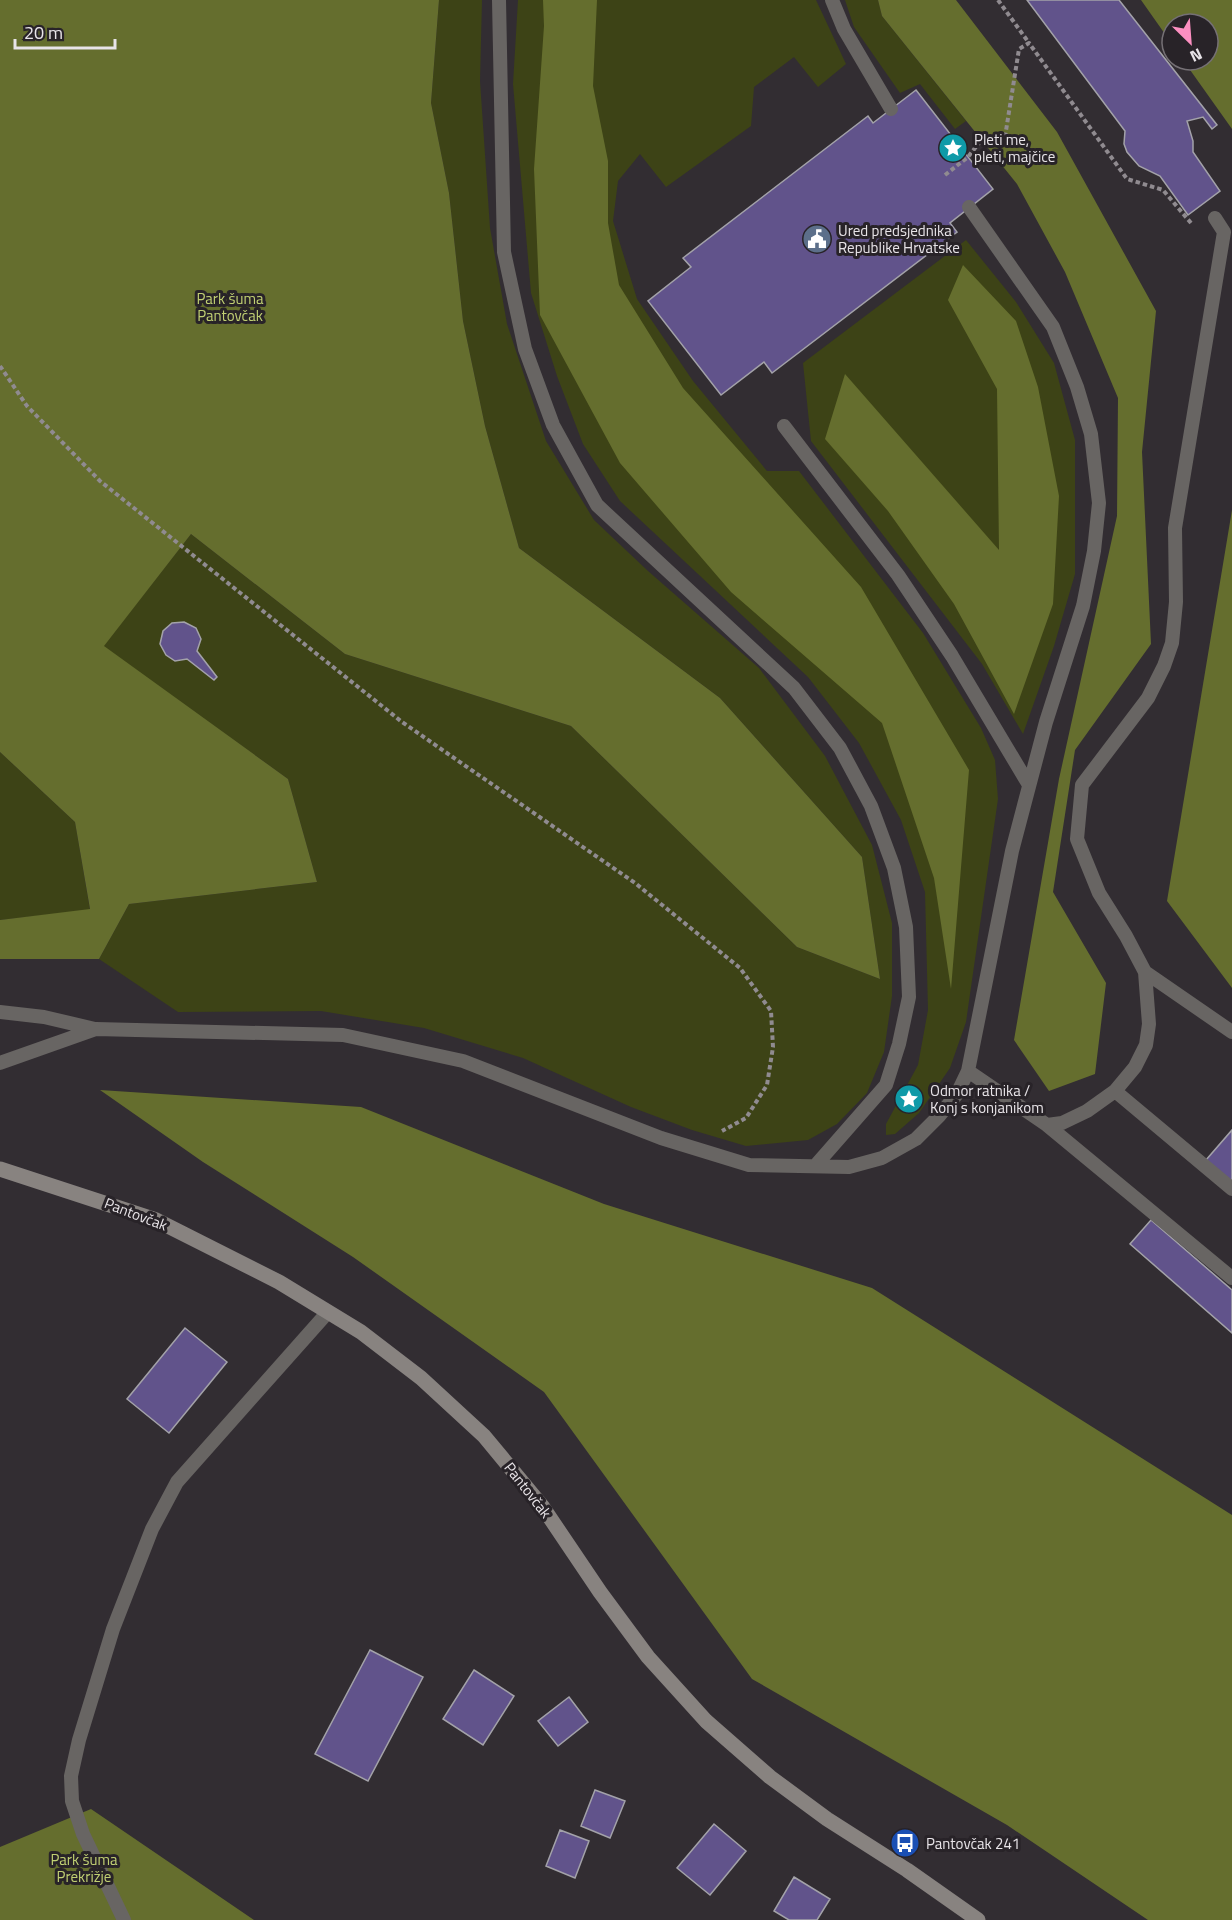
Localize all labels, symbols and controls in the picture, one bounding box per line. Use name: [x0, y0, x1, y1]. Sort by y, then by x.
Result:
scale bar: [15, 12, 116, 50]
north arrow: [1160, 12, 1220, 72]
text: 20 m: [24, 19, 63, 46]
text: N: [1186, 42, 1206, 69]
place label: Pleti me, pleti, majčice: [974, 128, 1055, 168]
place icon: Pleti me, pleti, majčice: [937, 132, 969, 164]
place label: Ured predsjednika Republike Hrvatske: [838, 219, 960, 259]
public building icon: Ured predsjednika Republike Hrvatske: [801, 223, 833, 255]
park label: Park šuma Pantovčak: [196, 287, 264, 327]
place label: Odmor ratnika / Konj s konjanikom: [930, 1079, 1044, 1119]
place icon: Odmor ratnika / Konj s konjanikom: [893, 1083, 925, 1115]
street label: Pantovčak: [101, 1191, 171, 1237]
street label: Pantovčak: [499, 1457, 557, 1523]
bus stop icon: Pantovčak 241: [889, 1827, 921, 1859]
place label: Pantovčak 241: [926, 1832, 1020, 1855]
park label: Park šuma Prekrižje: [50, 1848, 118, 1888]

